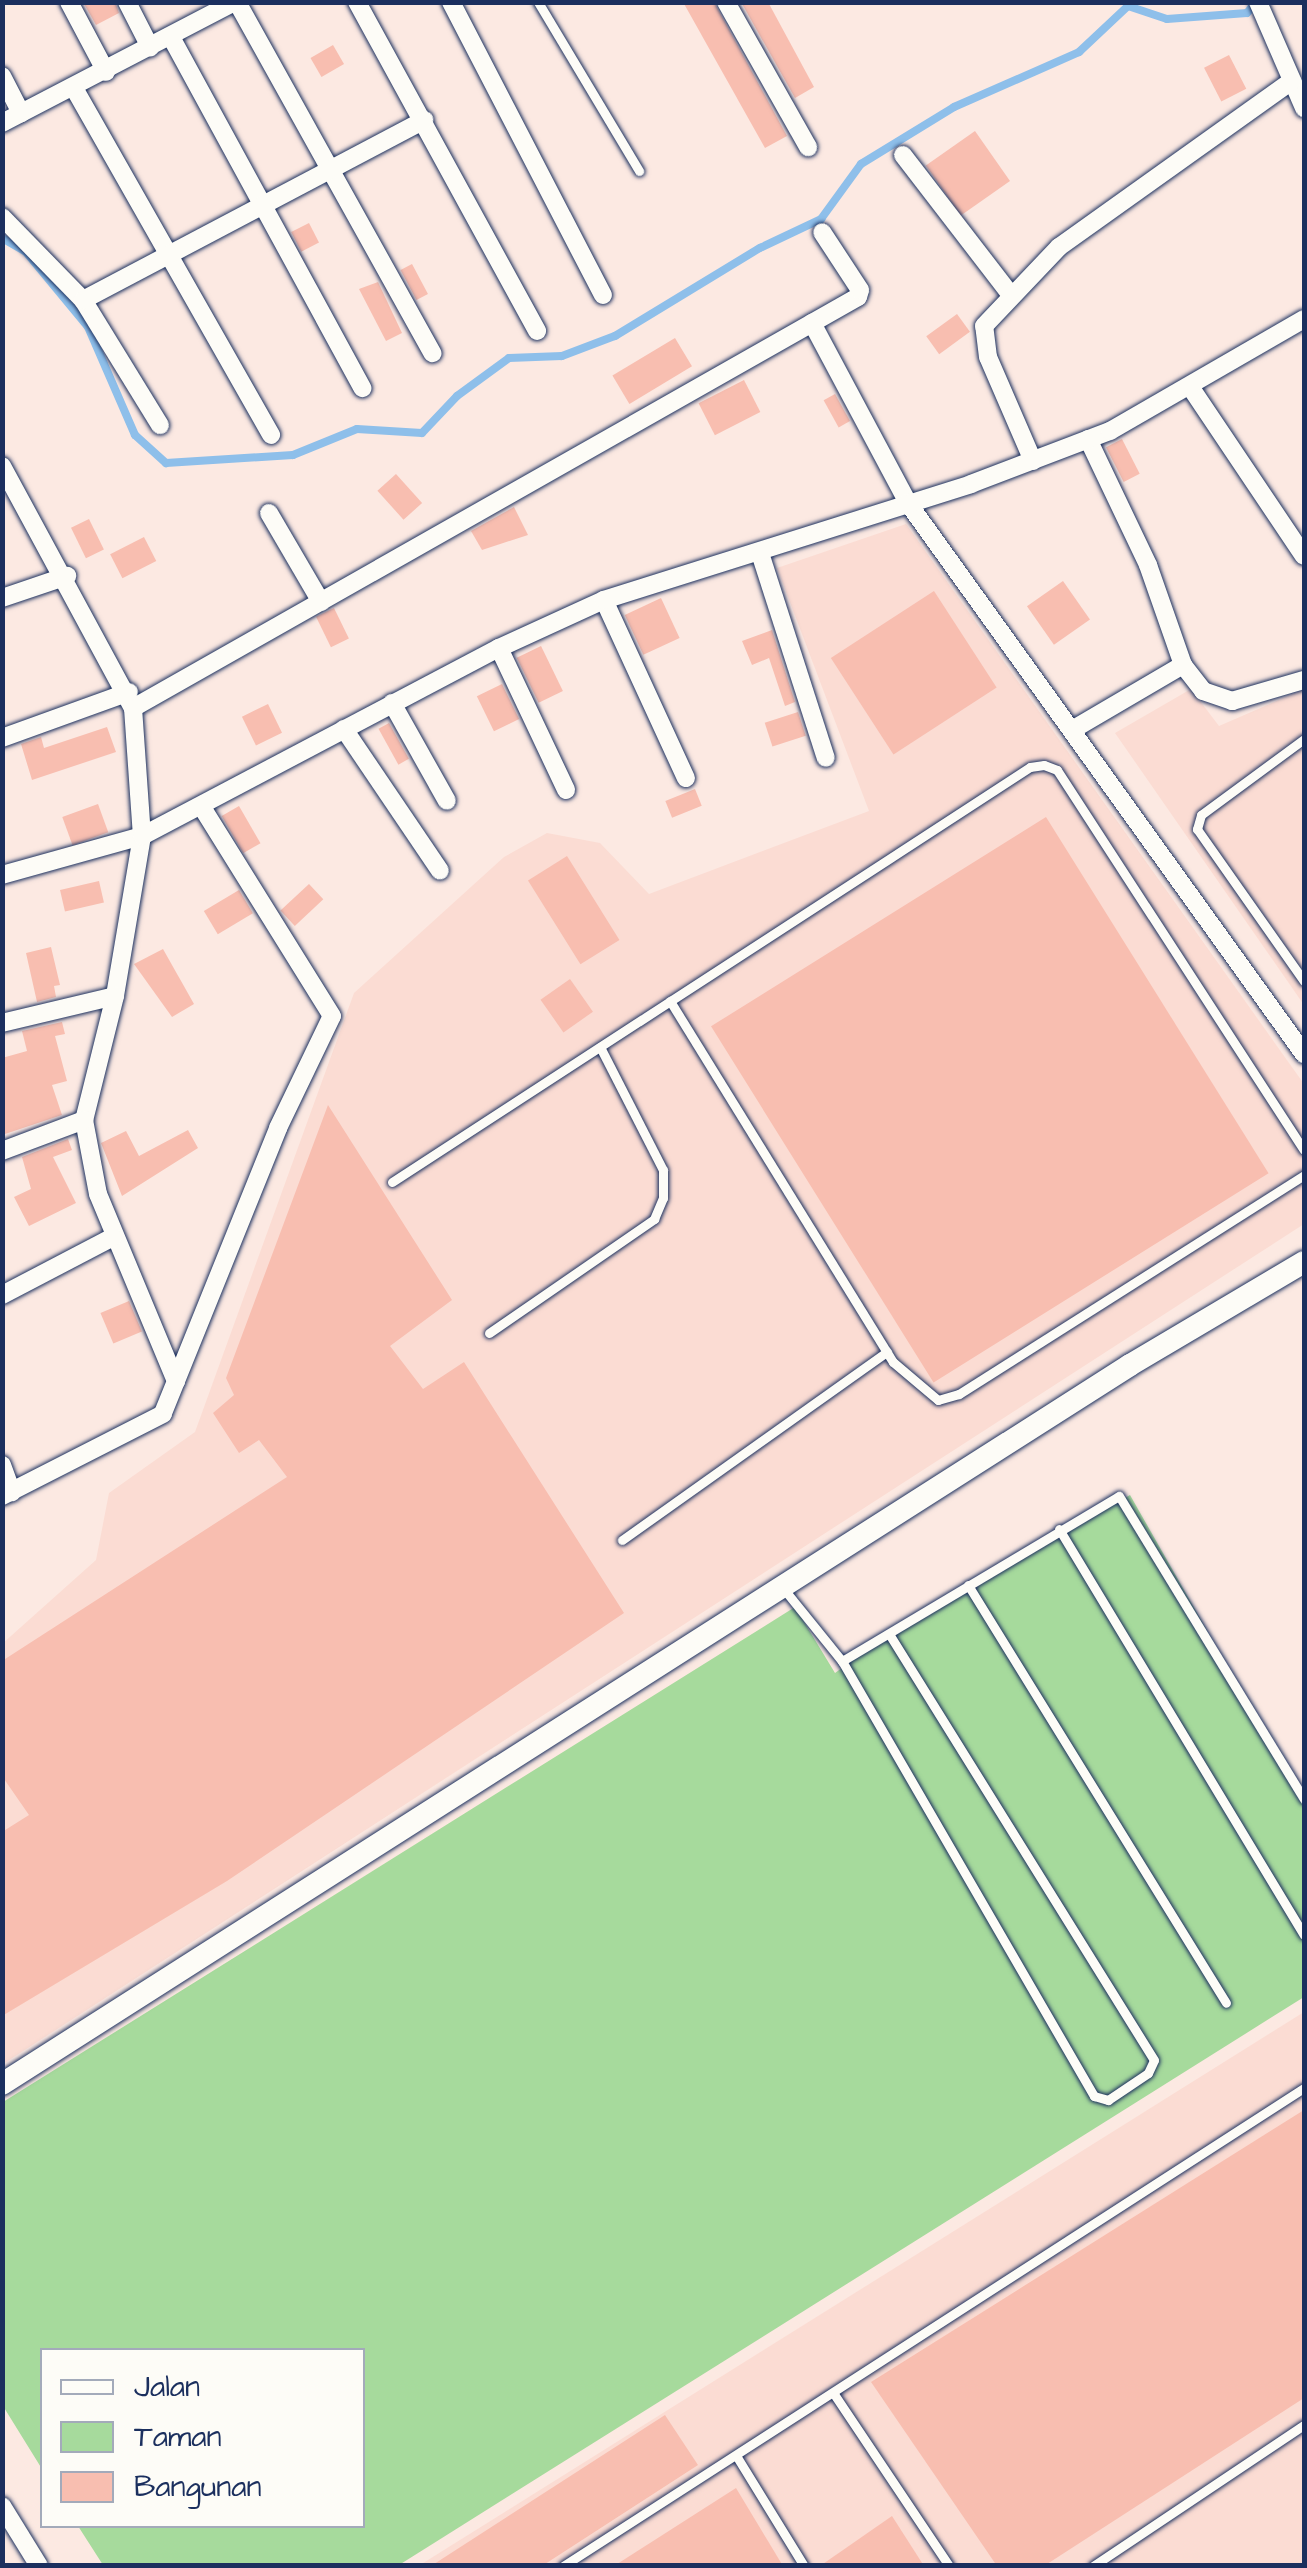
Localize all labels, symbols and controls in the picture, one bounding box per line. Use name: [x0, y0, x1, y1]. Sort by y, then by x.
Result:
legend: [40, 2348, 365, 2528]
text: Jalan: [134, 2366, 200, 2408]
text: Taman: [134, 2416, 222, 2458]
text: Bangunan: [134, 2466, 262, 2508]

